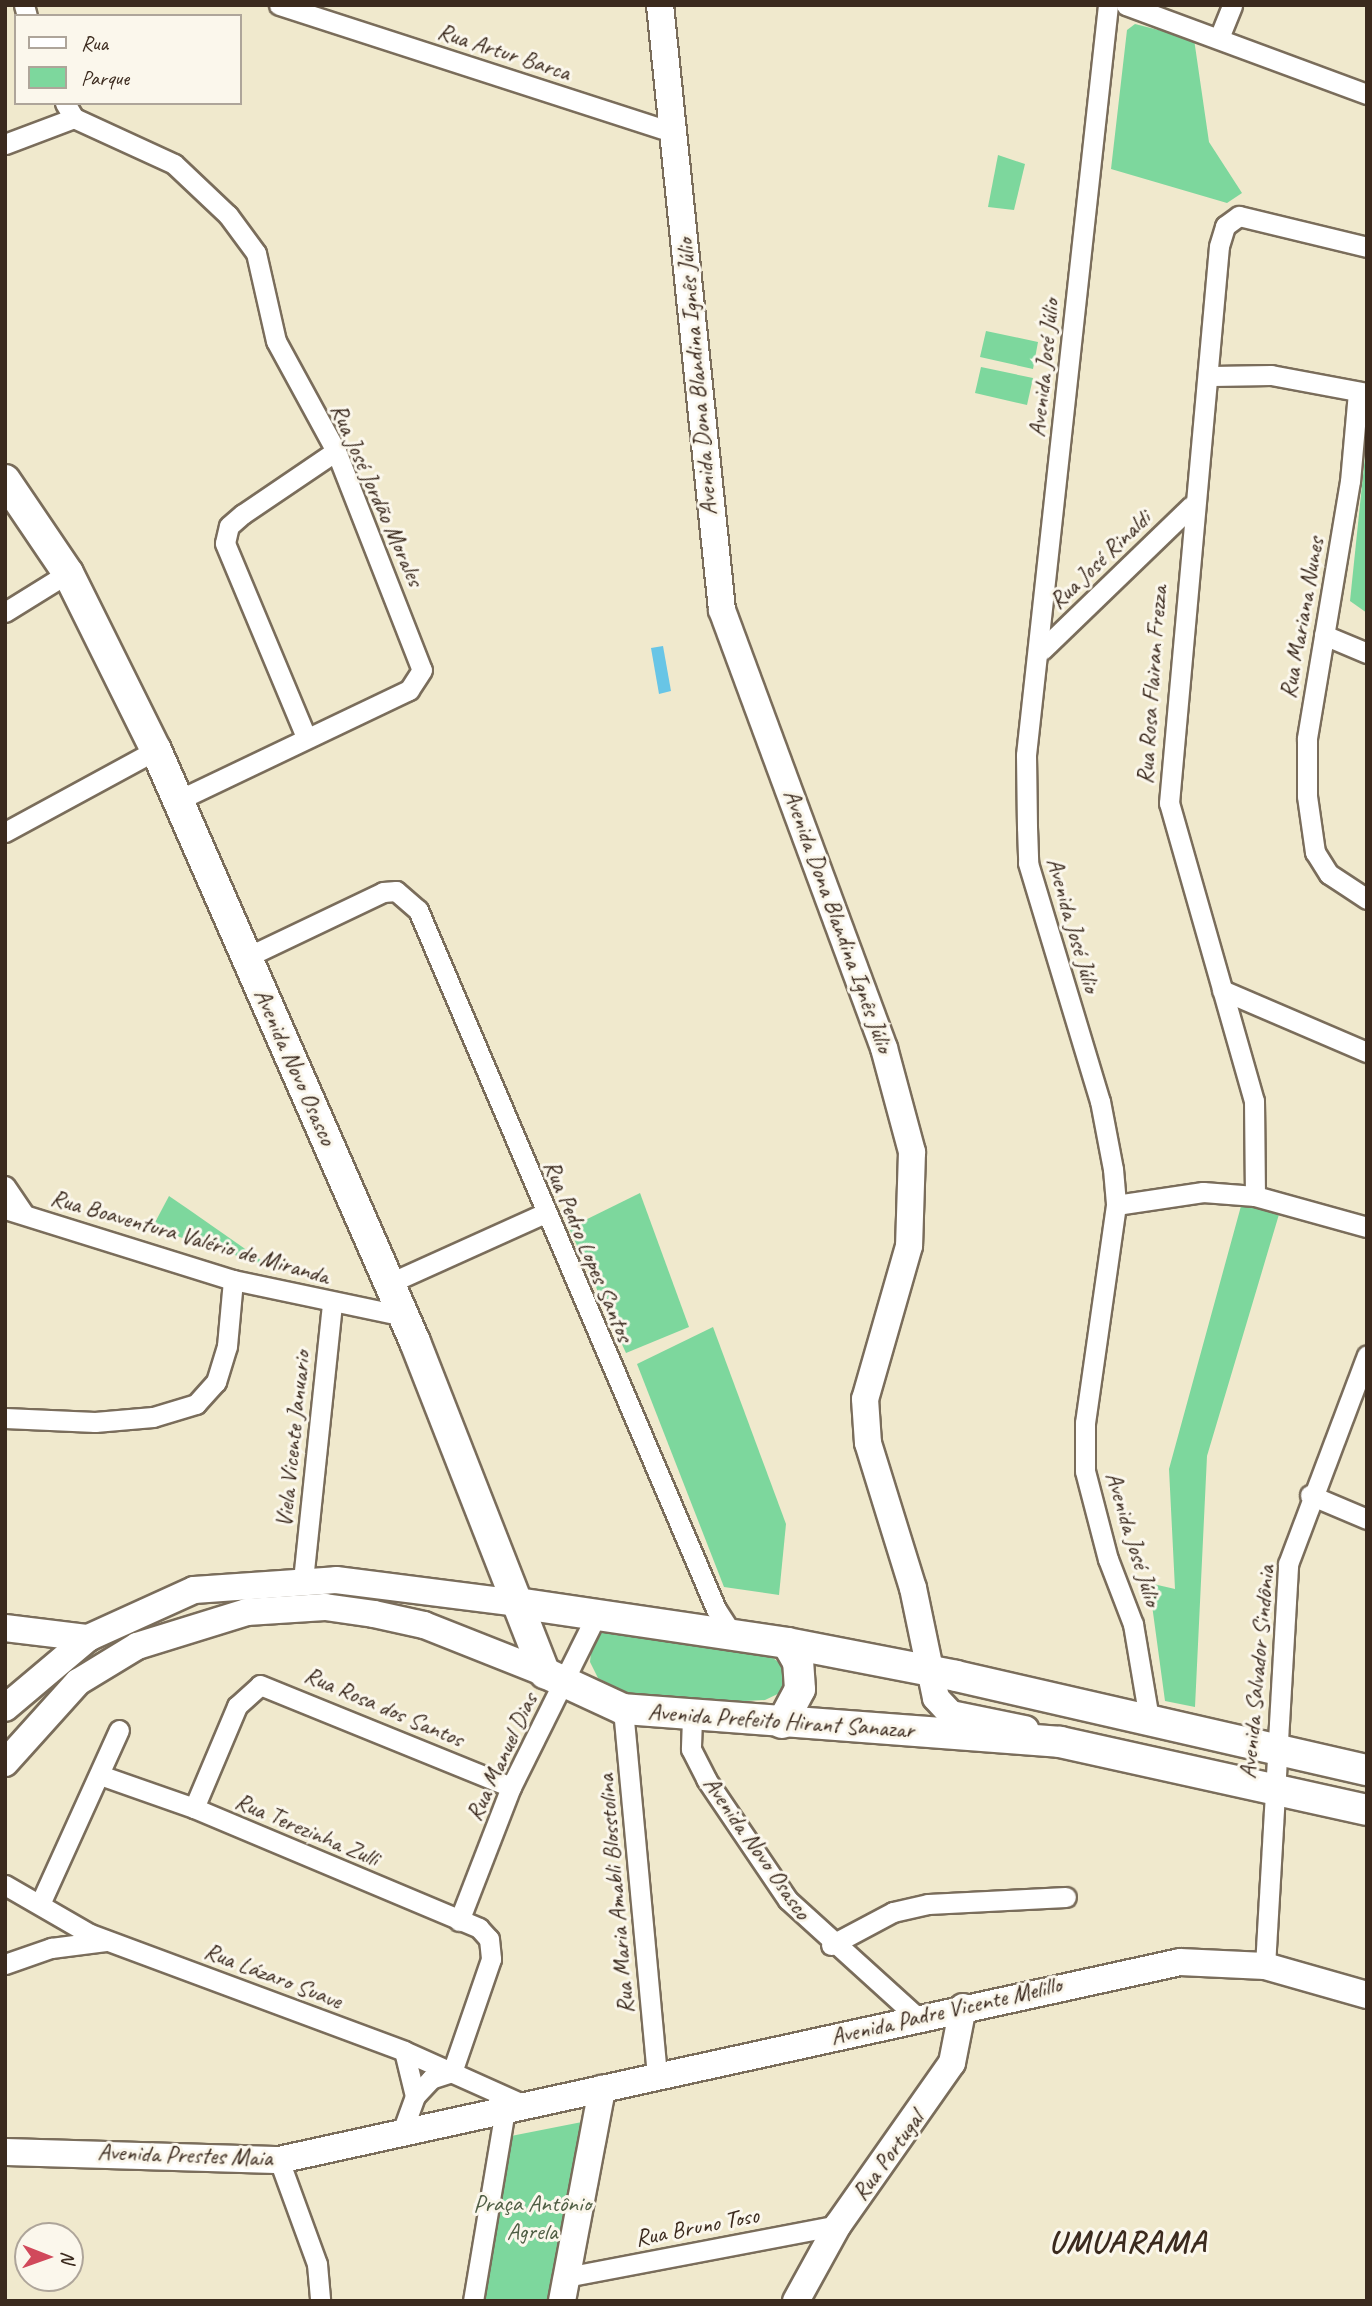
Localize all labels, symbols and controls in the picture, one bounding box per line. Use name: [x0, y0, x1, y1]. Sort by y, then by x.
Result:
legend: [14, 14, 242, 105]
street label: Rua Artur Barca: [434, 17, 574, 87]
text: Rua: [81, 30, 108, 56]
text: Parque: [81, 65, 129, 91]
street label: Avenida Dona Blandina Ignês Júlio: [670, 237, 724, 517]
street label: Avenida José Júlio: [1022, 298, 1066, 438]
street label: Rua José Jordão Morales: [324, 399, 430, 591]
street label: Rua José Rinaldi: [1043, 505, 1157, 615]
street label: Rua Mariana Nunes: [1274, 535, 1330, 701]
street label: Rua Rosa Flairan Frezza: [1131, 585, 1173, 785]
street label: Avenida Dona Blandina Ignês Júlio: [777, 785, 899, 1057]
street label: Avenida José Júlio: [1040, 854, 1106, 996]
street label: Avenida Novo Osasco: [247, 984, 343, 1150]
street label: Rua Pedro Lopes Santos: [537, 1156, 639, 1346]
street label: Rua Boaventura Valério de Miranda: [47, 1183, 333, 1291]
street label: Viela Vicente Januario: [269, 1349, 317, 1529]
street label: Avenida José Júlio: [1099, 1468, 1167, 1610]
street label: Avenida Salvador Sindônia: [1233, 1564, 1281, 1780]
street label: Rua Rosa dos Santos: [300, 1660, 468, 1754]
street label: Rua Manuel Dias: [460, 1688, 544, 1826]
street label: Avenida Prefeito Hirant Sanazar: [647, 1697, 915, 1745]
street label: Avenida Novo Osasco: [697, 1770, 817, 1926]
street label: Rua Maria Amabli Blosstolina: [591, 1772, 641, 2016]
street label: Rua Terezinha Zulli: [231, 1787, 383, 1873]
street label: Rua Lázaro Suave: [201, 1937, 345, 2015]
street label: Avenida Padre Vicente Melillo: [828, 1970, 1064, 2052]
street label: Rua Portugal: [846, 2106, 930, 2206]
street label: Avenida Prestes Maia: [97, 2138, 273, 2172]
park label: Praça Antônio Agrela: [473, 2190, 591, 2246]
street label: Rua Bruno Toso: [633, 2201, 761, 2253]
north arrow: [14, 2222, 84, 2292]
district label: UMUARAMA: [1051, 2223, 1205, 2261]
text: N: [56, 2251, 80, 2263]

